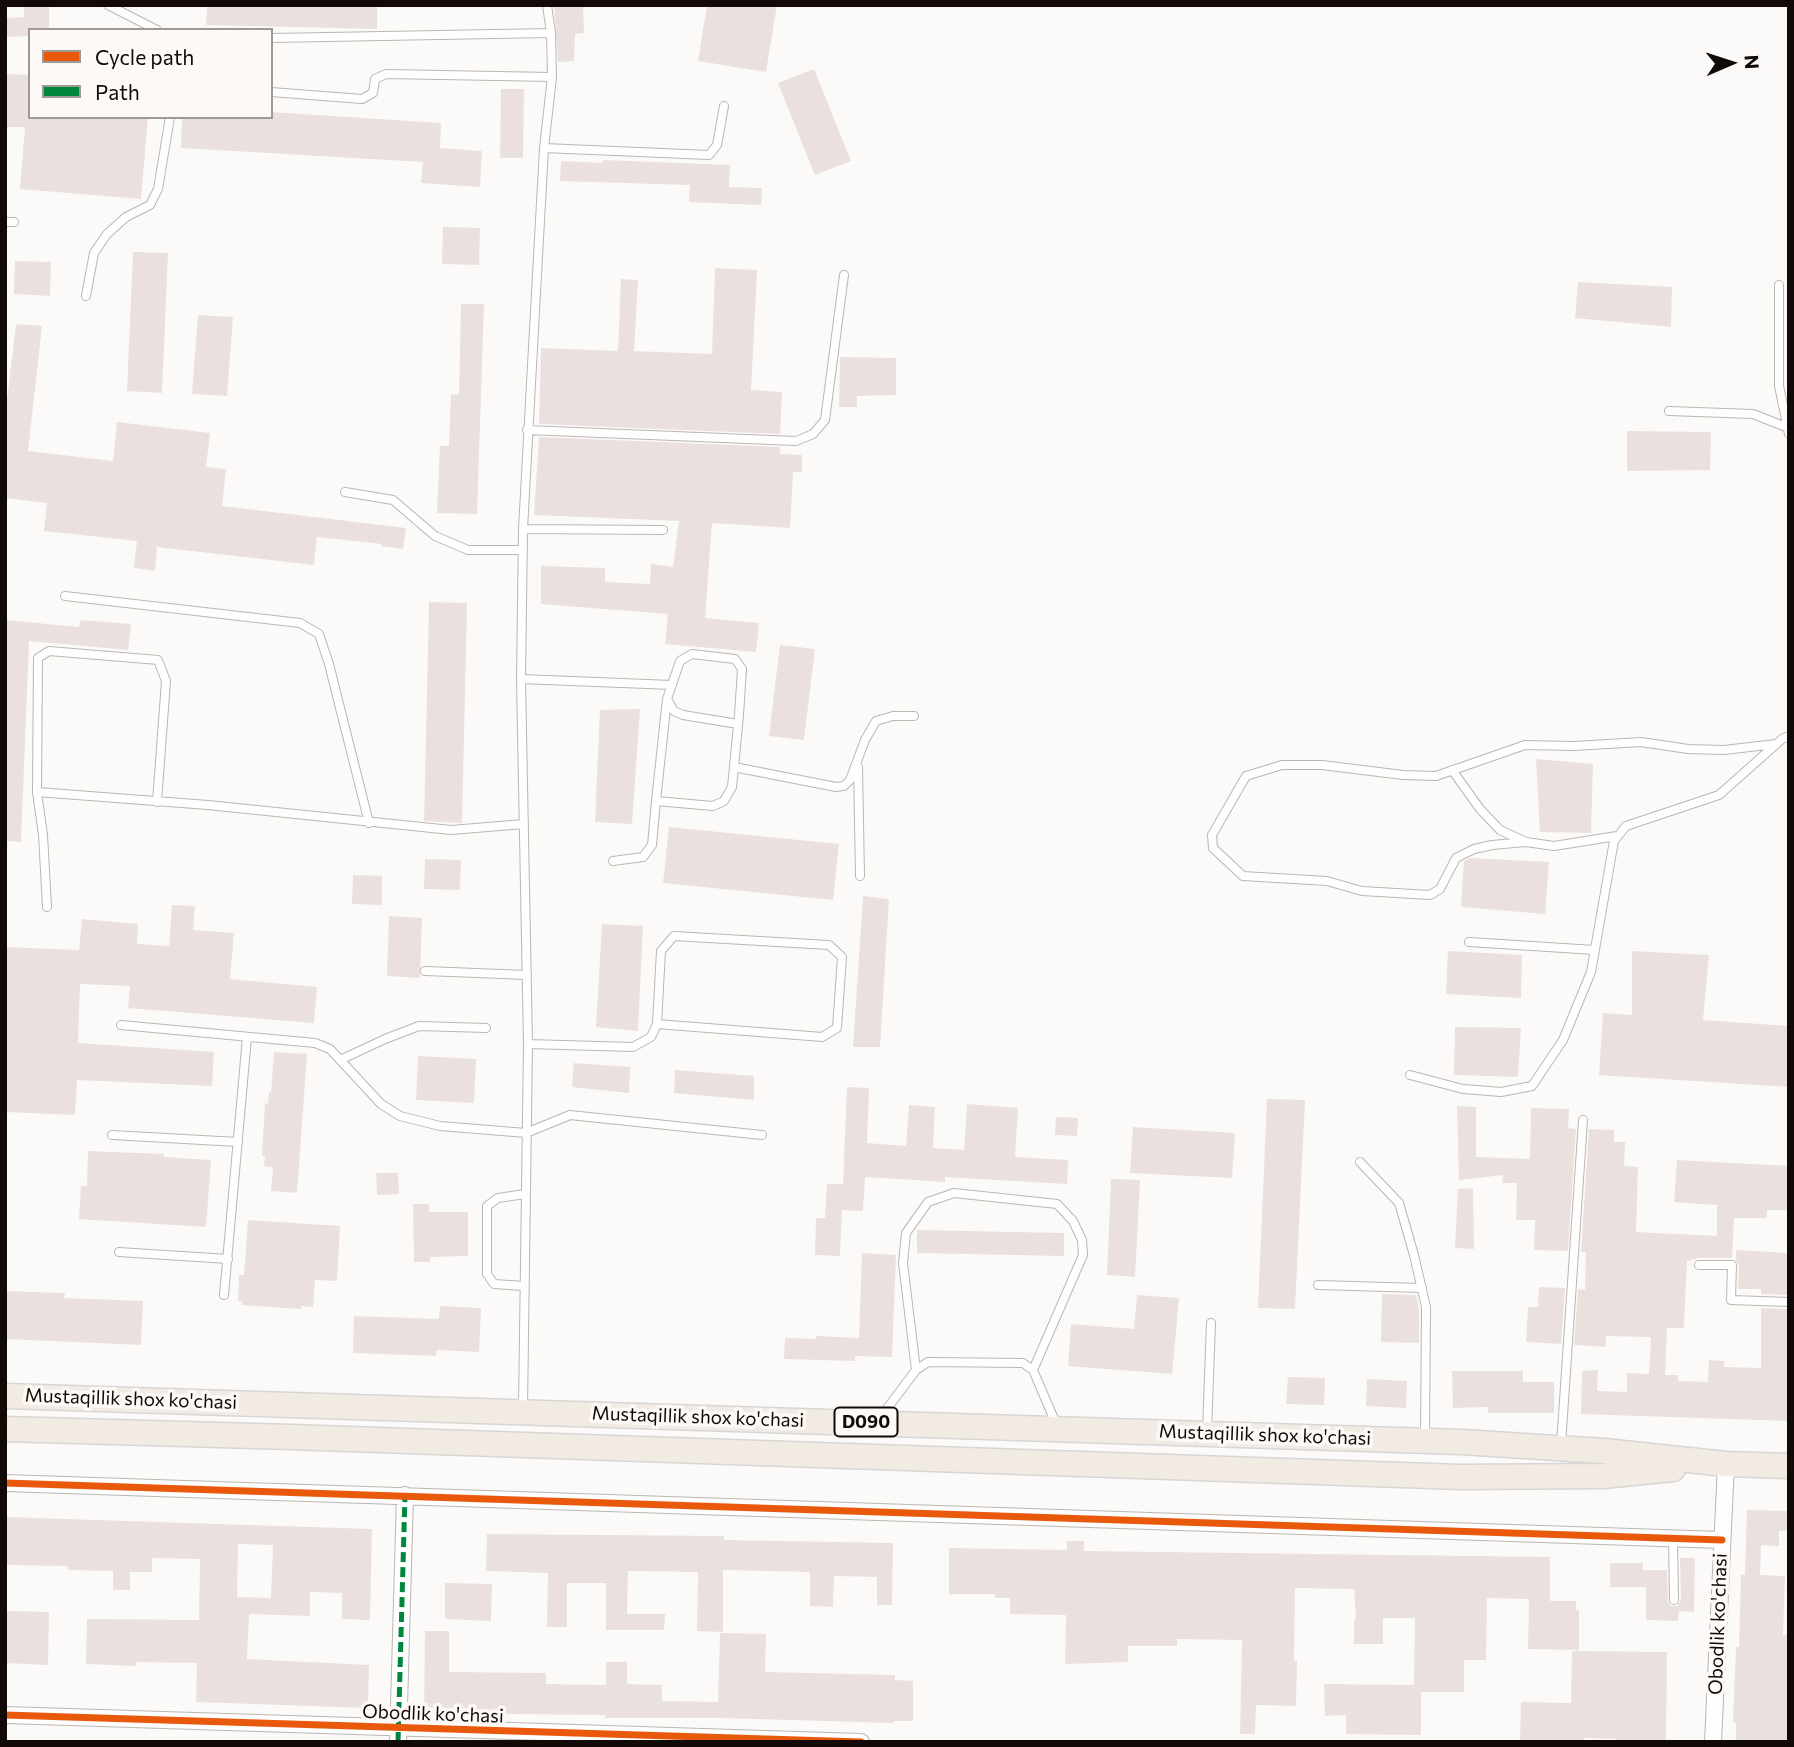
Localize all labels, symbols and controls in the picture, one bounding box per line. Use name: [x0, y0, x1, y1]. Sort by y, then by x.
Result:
legend: [28, 28, 273, 119]
north arrow: [1696, 28, 1766, 98]
text: Cycle path: [95, 44, 194, 69]
text: N: [1741, 54, 1764, 70]
text: Path: [95, 79, 140, 104]
street label: Mustaqillik shox ko'chasi: [24, 1384, 238, 1414]
street label: Mustaqillik shox ko'chasi: [591, 1402, 805, 1432]
road number: D090: [834, 1408, 898, 1436]
street label: Mustaqillik shox ko'chasi: [1158, 1420, 1372, 1450]
street label: Obodlik ko'chasi: [1704, 1553, 1732, 1695]
street label: Obodlik ko'chasi: [362, 1700, 504, 1728]

